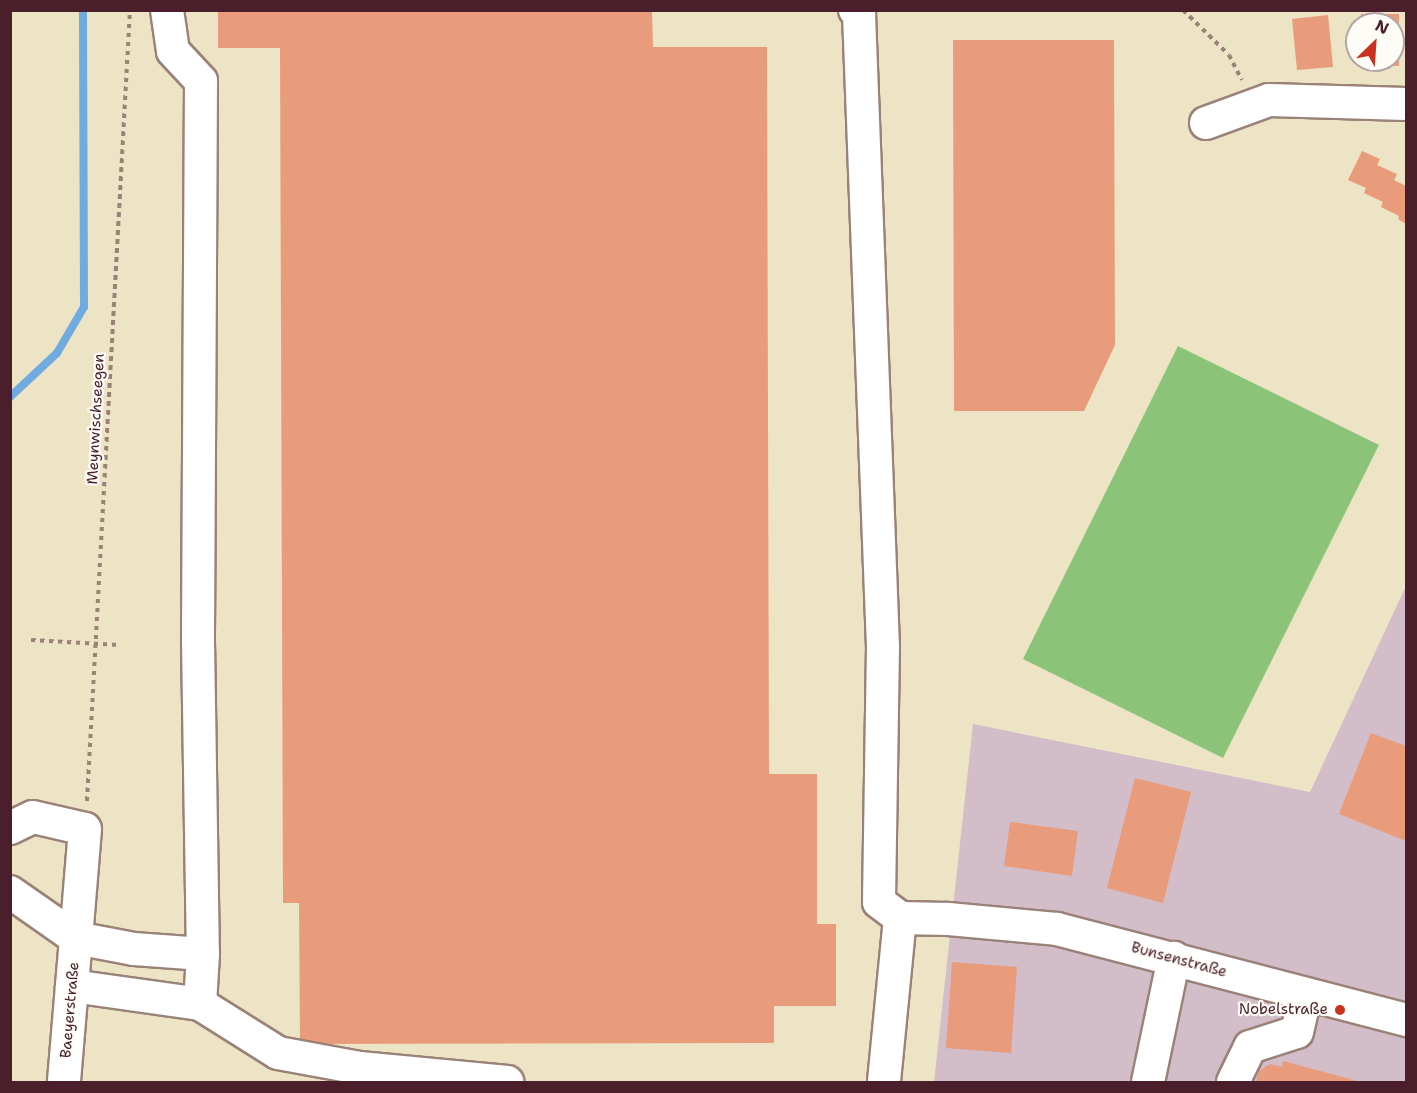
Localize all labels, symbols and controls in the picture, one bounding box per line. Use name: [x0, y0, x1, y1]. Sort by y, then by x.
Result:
north arrow: [1345, 12, 1405, 72]
text: N: [1372, 15, 1392, 39]
street label: Meynwischseegen: [84, 353, 108, 485]
street label: Bunsenstraße: [1129, 939, 1229, 981]
street label: Baeyerstraße: [57, 961, 83, 1059]
place label: Nobelstraße: [1239, 1001, 1328, 1019]
marker: Nobelstraße: [1333, 1003, 1347, 1017]

